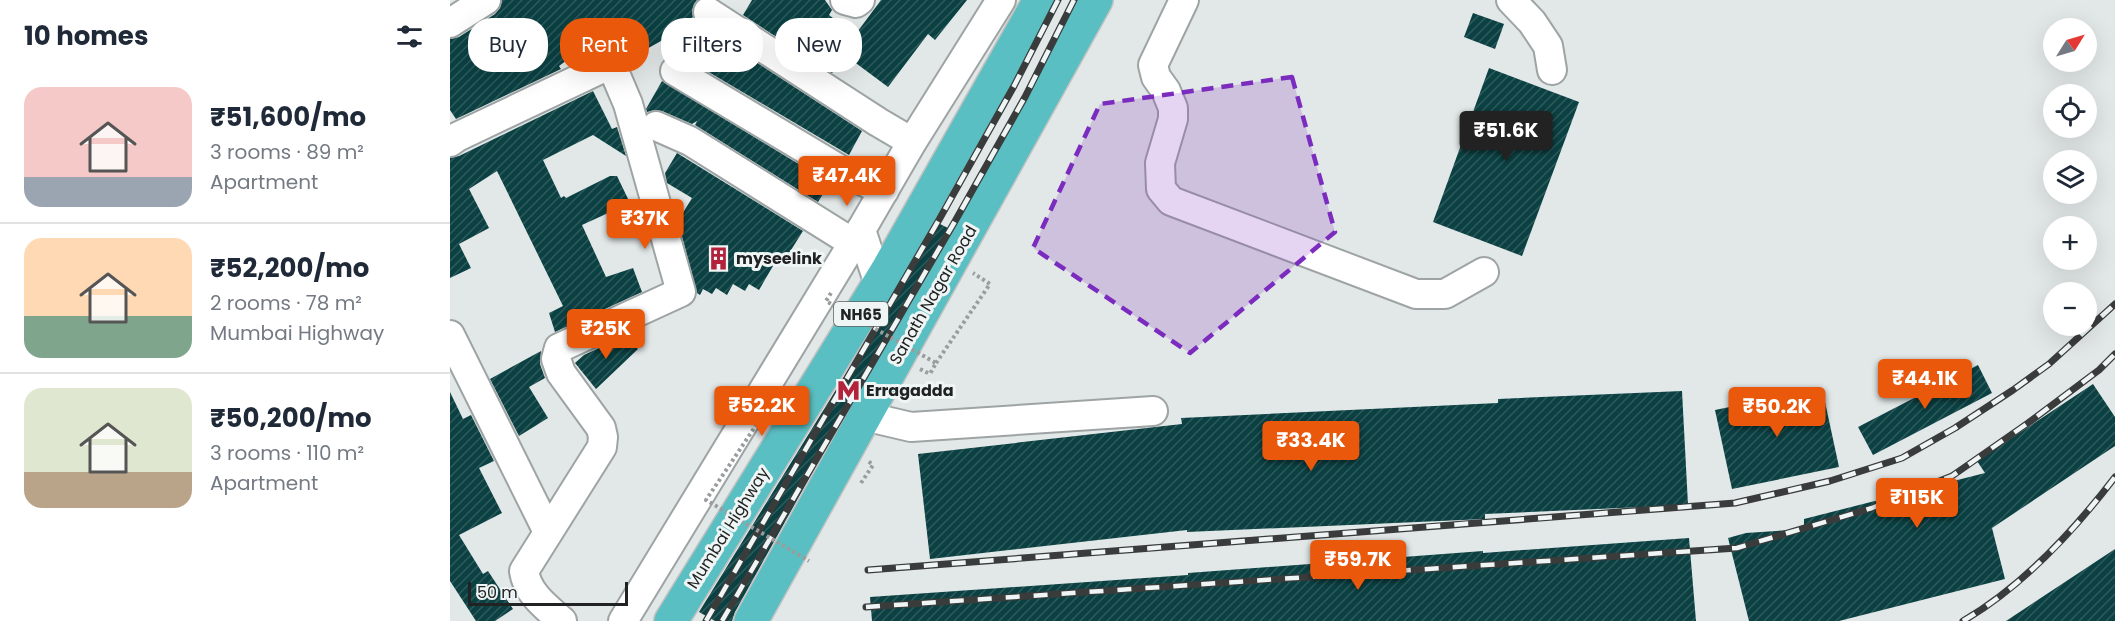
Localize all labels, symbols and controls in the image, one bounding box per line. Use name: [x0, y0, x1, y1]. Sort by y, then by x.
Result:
text: 10 homes: [24, 18, 148, 54]
chip: Buy: [468, 18, 548, 72]
chip: Rent: [560, 18, 649, 72]
chip: Filters: [661, 18, 763, 72]
chip: New: [775, 18, 862, 72]
north arrow: [2043, 18, 2097, 72]
map controls: [2043, 18, 2097, 336]
icon: filters: [393, 20, 426, 53]
button: locate: [2043, 84, 2097, 138]
text: ₹51,600/mo: [210, 99, 366, 135]
icon: home: [72, 111, 144, 183]
pin: ₹51.6K: [1457, 111, 1555, 162]
text: ₹51.6K: [1474, 116, 1538, 144]
text: 3 rooms · 89 m²: [210, 138, 364, 166]
button: layers: [2043, 150, 2097, 204]
pin: ₹47.4K: [798, 156, 896, 207]
text: ₹47.4K: [812, 161, 882, 189]
text: Apartment: [210, 168, 318, 196]
pin: ₹37K: [609, 199, 681, 250]
text: ₹37K: [621, 204, 669, 232]
button: +: [2043, 216, 2097, 270]
street label: Sanath Nagar Road: [884, 221, 982, 369]
building icon: myseelink: [705, 245, 731, 271]
place label: myseelink: [736, 247, 822, 270]
text: ₹52,200/mo: [210, 250, 369, 286]
icon: home: [72, 262, 144, 334]
button: −: [2043, 282, 2097, 336]
text: 2 rooms · 78 m²: [210, 289, 362, 317]
road number: NH65: [834, 302, 888, 326]
pin: ₹25K: [570, 309, 642, 360]
text: ₹25K: [581, 314, 631, 342]
text: Mumbai Highway: [210, 319, 384, 347]
pin: ₹44.1K: [1876, 359, 1974, 410]
text: ₹44.1K: [1892, 364, 1958, 392]
metro station icon: Erragadda: [835, 377, 861, 403]
place label: Erragadda: [866, 379, 954, 402]
pin: ₹52.2K: [713, 386, 811, 437]
pin: ₹50.2K: [1728, 387, 1826, 438]
text: ₹52.2K: [728, 391, 796, 419]
text: ₹50.2K: [1743, 392, 1812, 420]
text: ₹50,200/mo: [210, 400, 372, 436]
icon: home: [72, 412, 144, 484]
pin: ₹33.4K: [1262, 421, 1360, 472]
text: ₹33.4K: [1276, 426, 1346, 454]
text: 3 rooms · 110 m²: [210, 439, 364, 467]
street label: Mumbai Highway: [681, 463, 775, 593]
text: Apartment: [210, 469, 318, 497]
pin: ₹115K: [1875, 478, 1959, 529]
text: ₹115K: [1890, 483, 1944, 511]
pin: ₹59.7K: [1309, 540, 1407, 591]
text: ₹59.7K: [1324, 545, 1392, 573]
scale bar: [468, 579, 628, 606]
text: 50 m: [477, 581, 518, 604]

